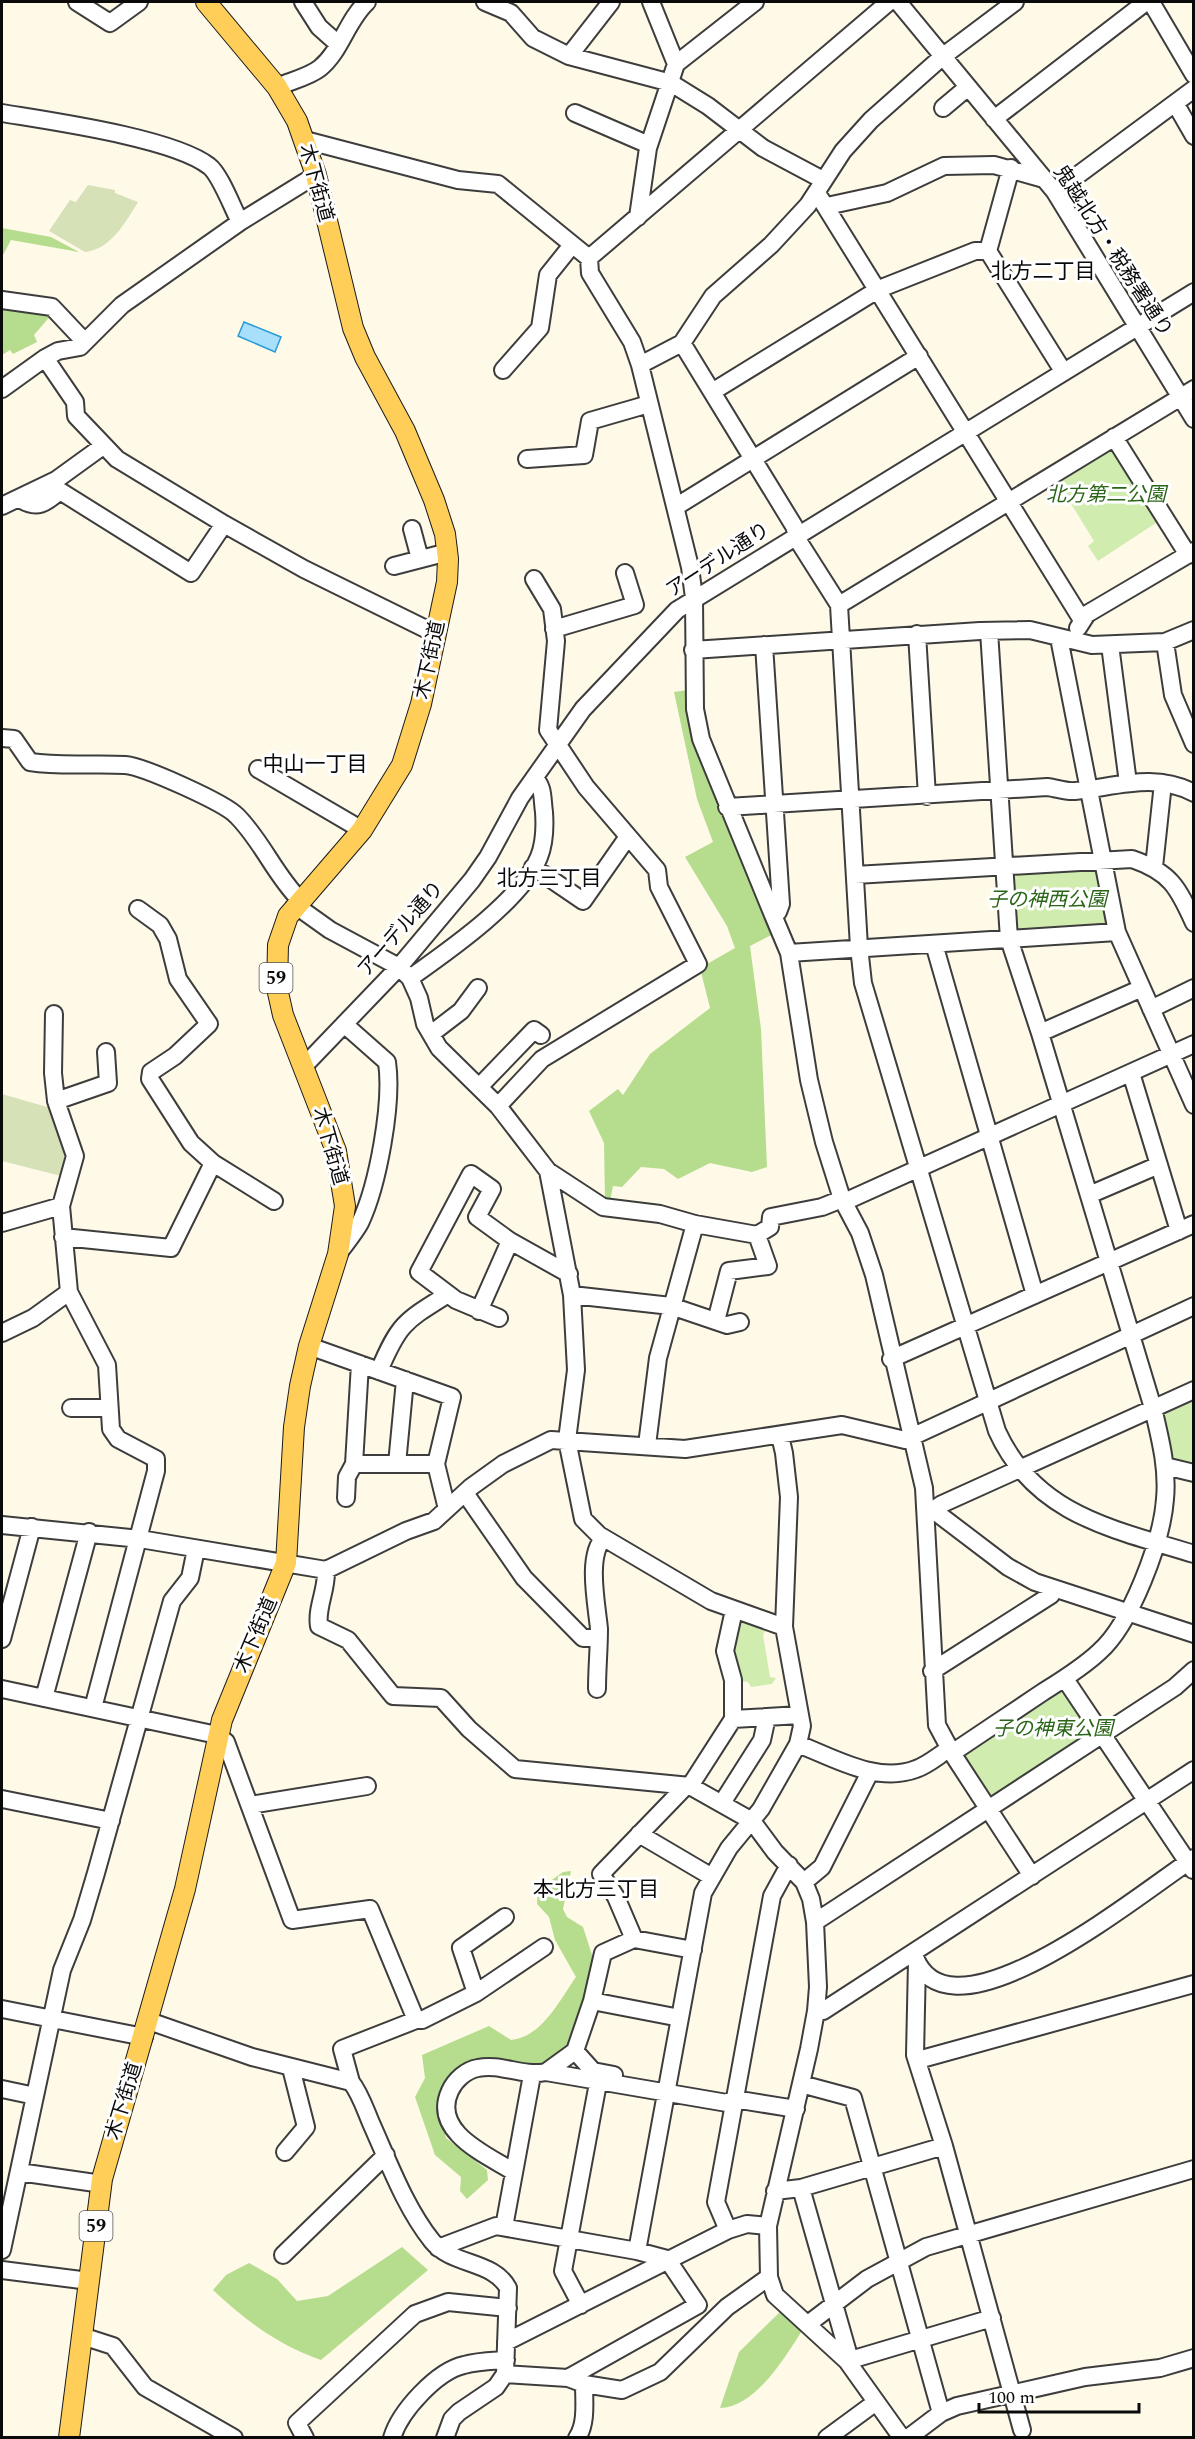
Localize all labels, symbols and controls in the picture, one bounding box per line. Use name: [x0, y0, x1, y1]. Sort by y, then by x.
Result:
street label: 木下街道: [291, 140, 341, 226]
street label: 鬼越北方・税務署通り: [1046, 159, 1180, 343]
district label: 北方二丁目: [991, 256, 1096, 288]
park label: 北方第二公園: [1046, 480, 1169, 510]
street label: アーデル通り: [660, 515, 776, 605]
street label: 木下街道: [407, 618, 453, 702]
district label: 中山一丁目: [263, 749, 368, 781]
district label: 北方三丁目: [497, 863, 602, 895]
street label: アーデル通り: [351, 874, 451, 984]
park label: 子の神西公園: [987, 885, 1110, 915]
road number: 59: [260, 963, 292, 993]
street label: 木下街道: [305, 1103, 355, 1189]
street label: 木下街道: [227, 1592, 285, 1678]
park label: 子の神東公園: [993, 1714, 1116, 1744]
district label: 本北方三丁目: [533, 1874, 659, 1906]
street label: 木下街道: [98, 2058, 150, 2144]
road number: 59: [80, 2211, 112, 2241]
scale bar: [979, 2376, 1140, 2414]
text: 100 m: [988, 2384, 1035, 2411]

